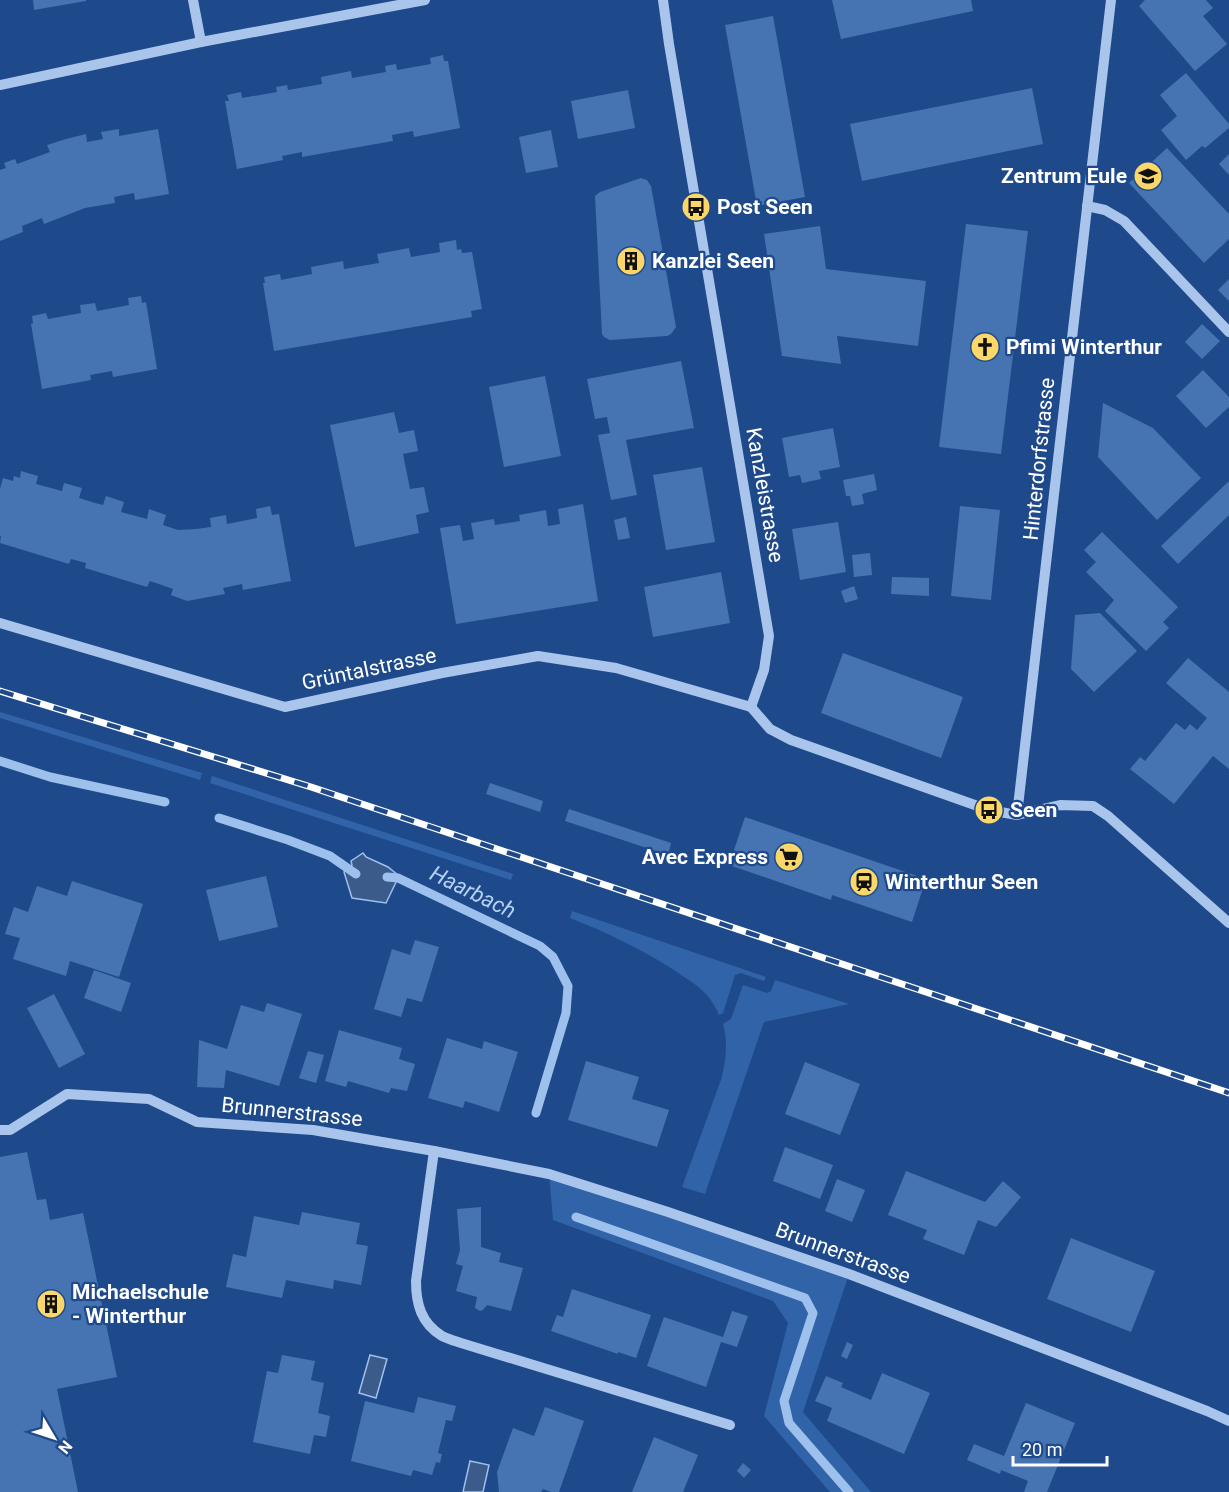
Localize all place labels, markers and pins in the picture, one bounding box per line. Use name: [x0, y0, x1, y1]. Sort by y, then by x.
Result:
school or university icon: Zentrum Eule: [1132, 160, 1164, 192]
place label: Zentrum Eule: [1001, 164, 1127, 188]
bus stop icon: Post Seen: [680, 191, 712, 223]
place label: Post Seen: [717, 195, 813, 219]
building icon: Kanzlei Seen: [615, 245, 647, 277]
place label: Kanzlei Seen: [652, 249, 774, 273]
church icon: Pfimi Winterthur: [969, 331, 1001, 363]
place label: Pfimi Winterthur: [1006, 335, 1162, 359]
bus stop icon: Seen: [973, 794, 1005, 826]
place label: Seen: [1010, 798, 1057, 822]
supermarket icon: Avec Express: [773, 841, 805, 873]
place label: Avec Express: [642, 845, 768, 869]
station icon: Winterthur Seen: [848, 866, 880, 898]
place label: Winterthur Seen: [885, 870, 1038, 894]
place label: Michaelschule - Winterthur: [72, 1280, 209, 1328]
building icon: Michaelschule - Winterthur: [35, 1288, 67, 1320]

